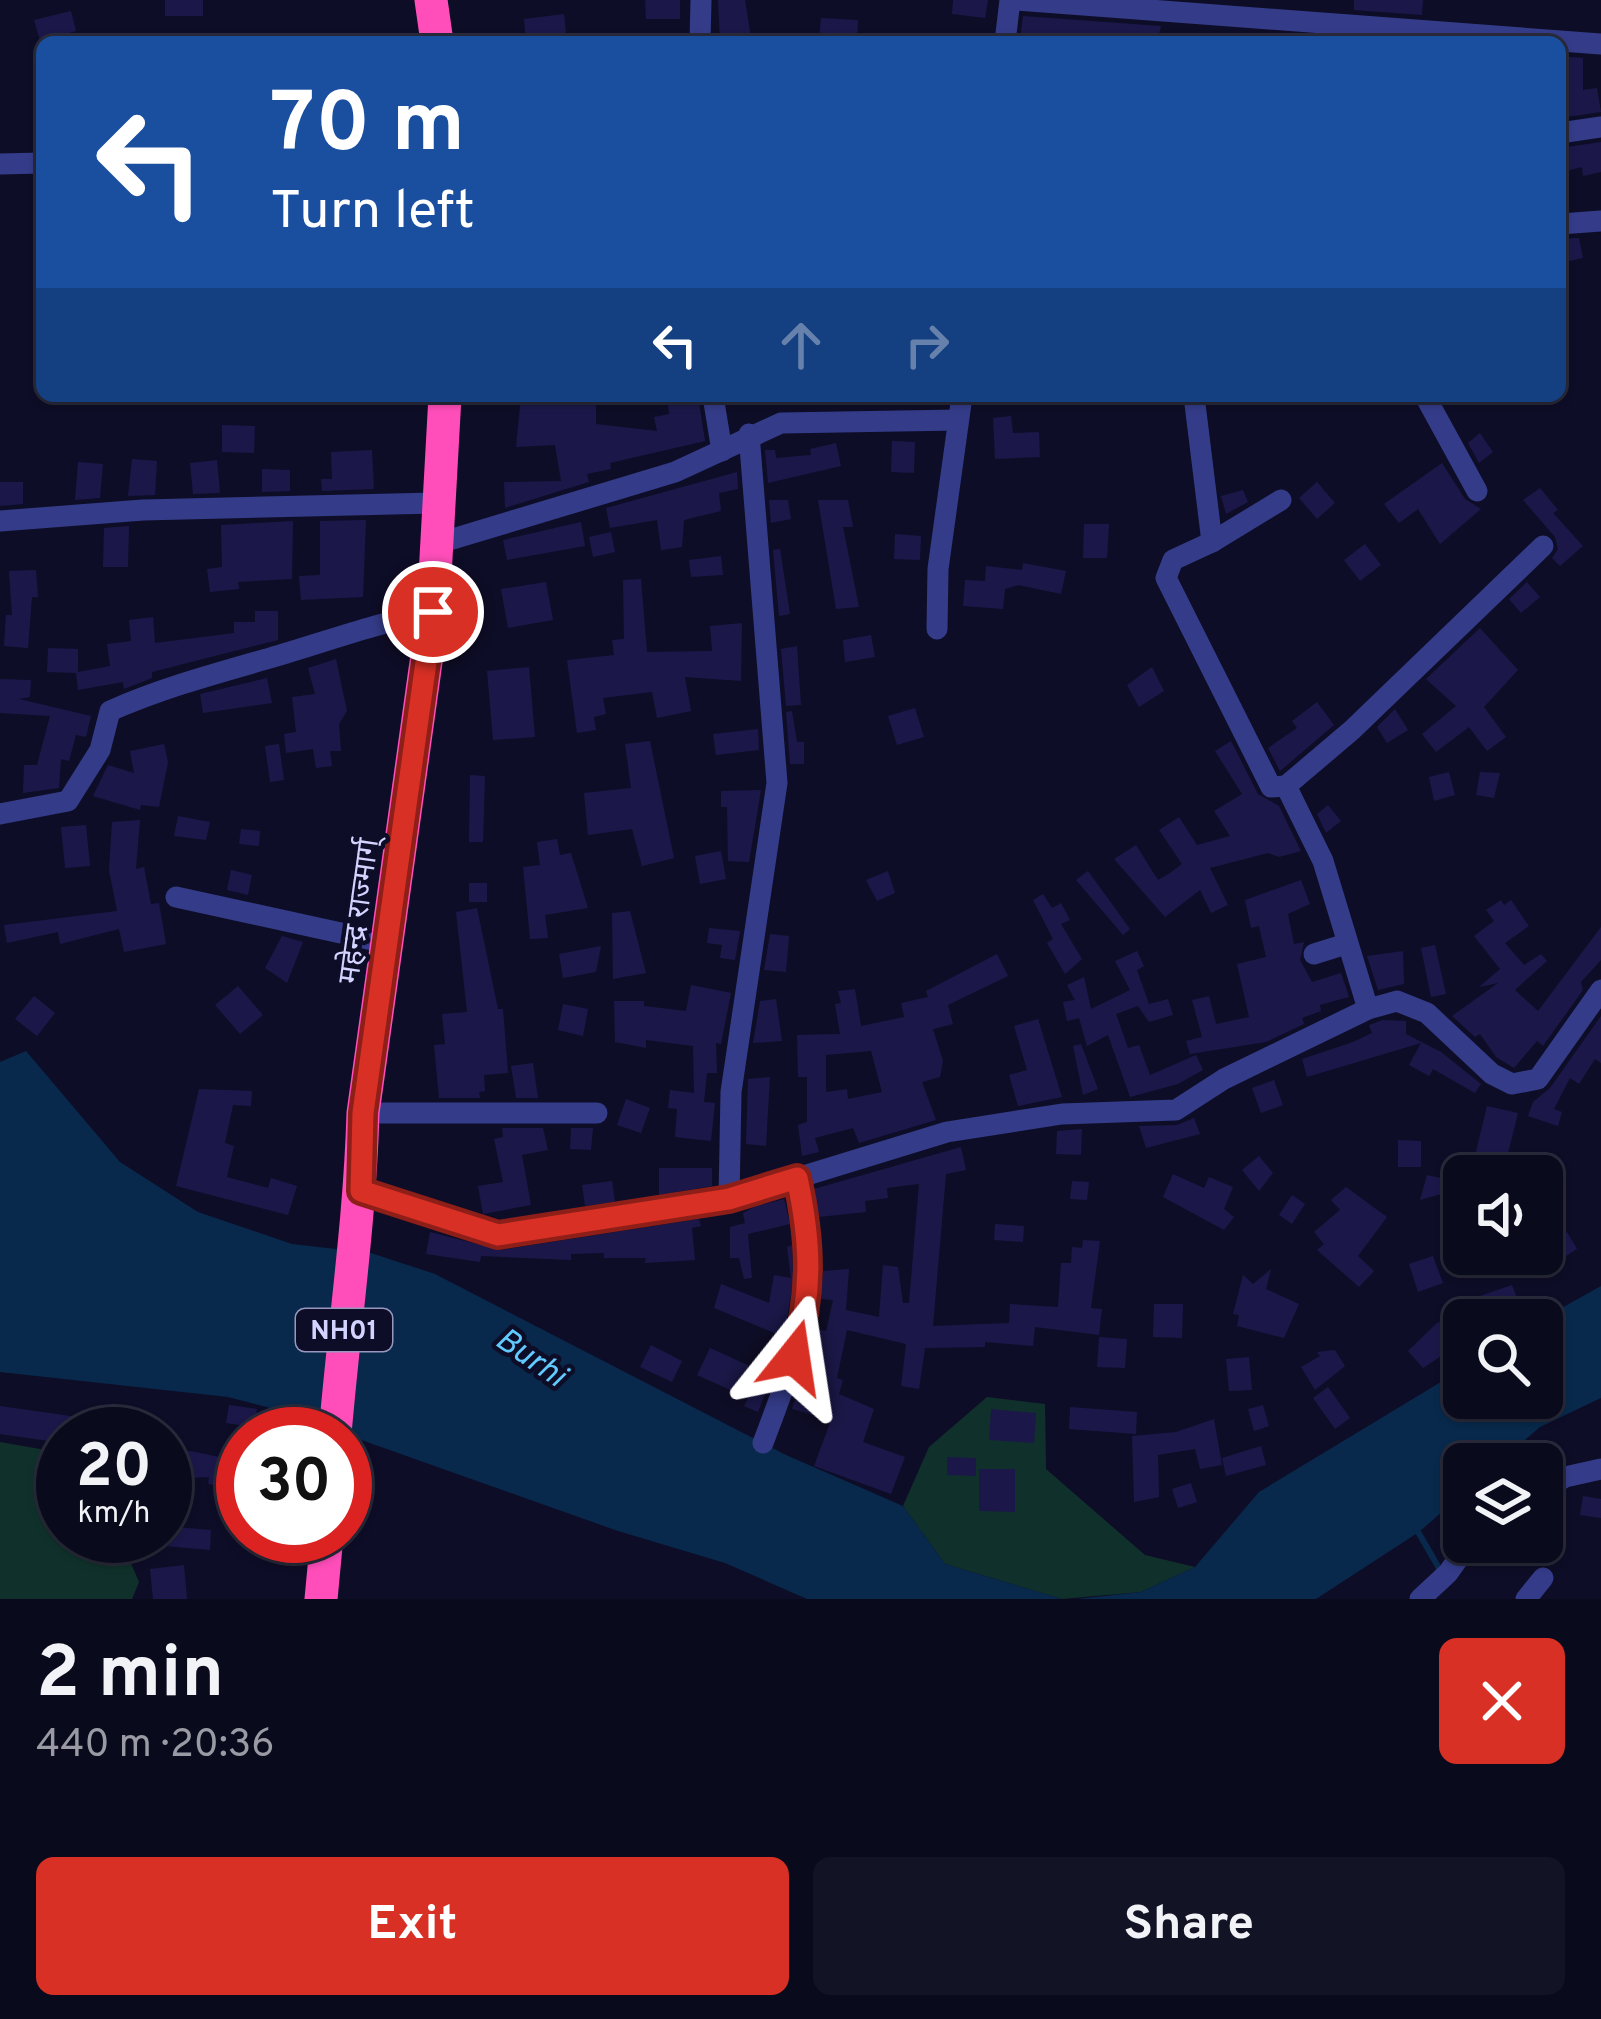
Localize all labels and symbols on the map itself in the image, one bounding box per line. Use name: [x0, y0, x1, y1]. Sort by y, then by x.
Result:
pin: [382, 561, 484, 663]
street label: महेन्द्र राज्मार्ग्: [330, 832, 390, 986]
position arrow: [731, 1294, 857, 1420]
road number: NH01: [296, 1309, 392, 1351]
water label: Burhi: [486, 1320, 575, 1400]
speed limit sign: 30: [216, 1407, 372, 1563]

